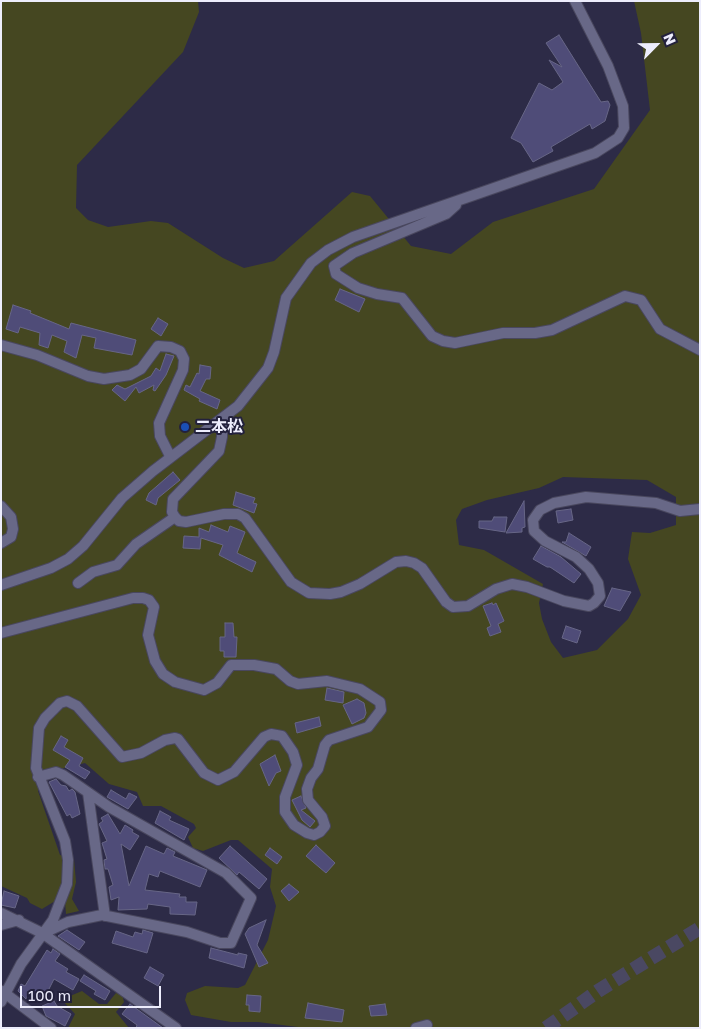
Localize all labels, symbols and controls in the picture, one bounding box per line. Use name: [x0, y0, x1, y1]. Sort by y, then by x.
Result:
north arrow: [631, 20, 681, 70]
text: N: [660, 31, 680, 47]
place label: 二本松: [195, 417, 243, 437]
marker: 二本松: [179, 421, 191, 433]
scale bar: [22, 976, 164, 1008]
text: 100 m: [28, 986, 71, 1004]

